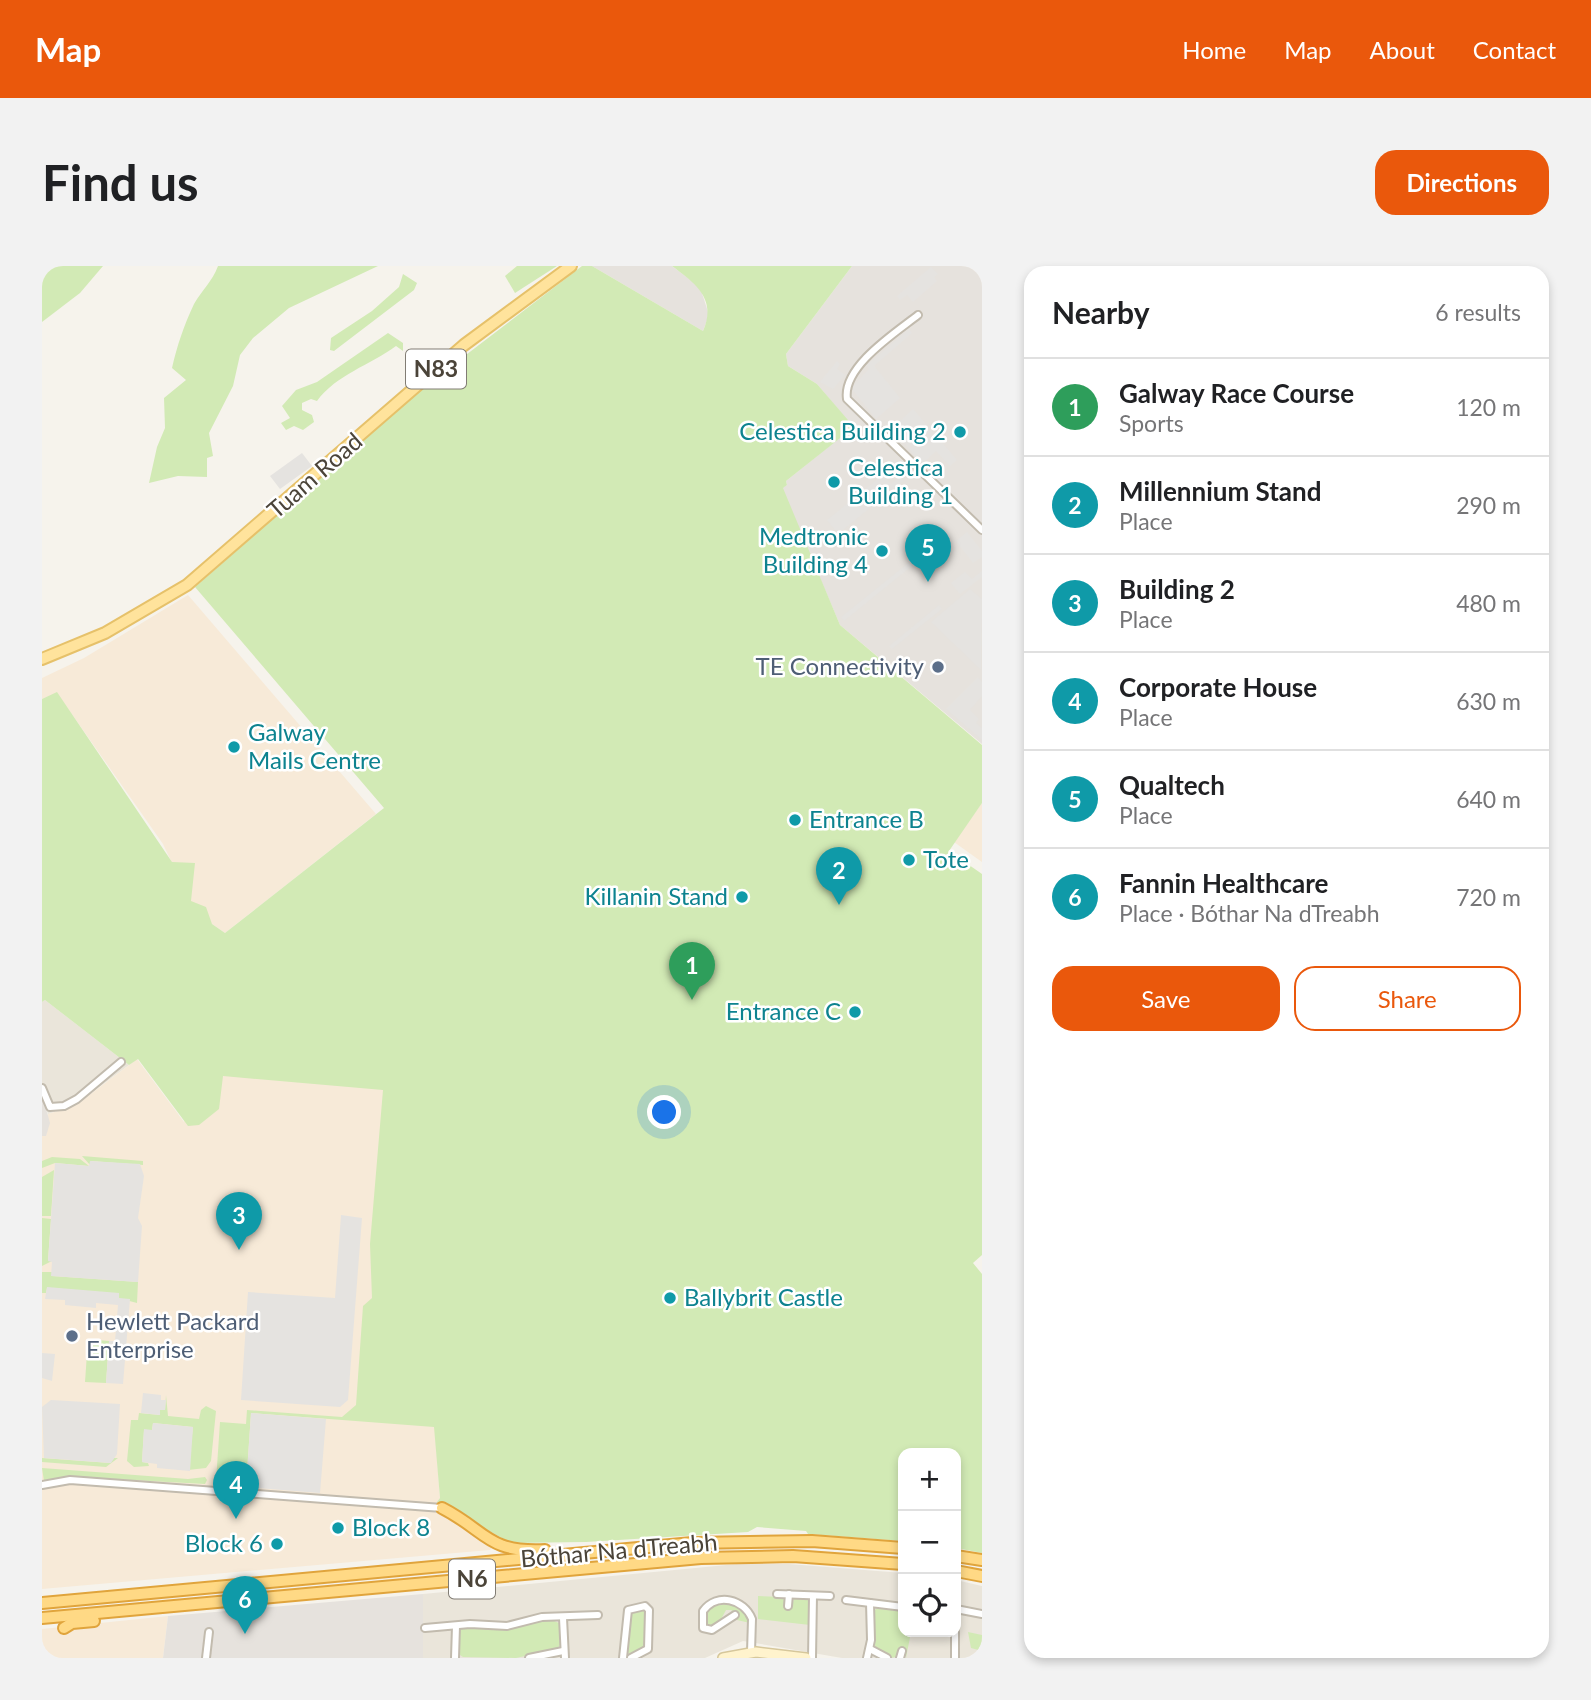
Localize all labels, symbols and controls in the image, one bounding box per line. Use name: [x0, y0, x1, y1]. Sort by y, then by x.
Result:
text: Map: [35, 29, 101, 69]
text: Home: [1182, 35, 1246, 64]
text: Map: [1284, 35, 1332, 64]
text: About: [1370, 35, 1435, 64]
text: Contact: [1473, 35, 1556, 64]
button: Directions: [1375, 150, 1549, 215]
text: Find us: [42, 153, 199, 211]
text: Nearby: [1052, 294, 1150, 330]
text: 6 results: [1435, 298, 1521, 326]
road number: N83: [406, 349, 466, 388]
text: Galway Race Course: [1119, 377, 1354, 409]
text: 1: [1068, 393, 1082, 421]
text: 120 m: [1456, 393, 1521, 421]
text: Sports: [1119, 409, 1184, 437]
place label: Celestica Building 2: [739, 416, 946, 445]
marker: Celestica Building 2: [952, 424, 968, 440]
street label: Tuam Road: [261, 426, 367, 524]
place label: Celestica Building 1: [848, 452, 953, 509]
marker: Celestica Building 1: [826, 474, 842, 490]
text: Millennium Stand: [1119, 475, 1321, 507]
text: 2: [1068, 491, 1082, 519]
text: 290 m: [1456, 491, 1521, 519]
text: Place: [1119, 507, 1173, 535]
place label: Medtronic Building 4: [759, 521, 868, 578]
pin: 5: [905, 524, 951, 582]
marker: Medtronic Building 4: [874, 543, 890, 559]
text: Building 2: [1119, 573, 1235, 605]
text: 3: [1068, 589, 1082, 617]
text: 480 m: [1456, 589, 1521, 617]
text: Place: [1119, 605, 1173, 633]
place label: TE Connectivity: [756, 651, 925, 680]
marker: TE Connectivity: [930, 659, 946, 675]
text: Corporate House: [1119, 671, 1317, 703]
text: 4: [1068, 687, 1082, 715]
text: 630 m: [1456, 687, 1521, 715]
text: Place: [1119, 703, 1173, 731]
place label: Galway Mails Centre: [248, 717, 381, 774]
marker: Galway Mails Centre: [226, 739, 242, 755]
text: Qualtech: [1119, 769, 1225, 801]
text: 5: [1068, 785, 1082, 813]
text: 640 m: [1456, 785, 1521, 813]
text: Place: [1119, 801, 1173, 829]
place label: Entrance B: [809, 804, 924, 833]
marker: Entrance B: [787, 812, 803, 828]
place label: Tote: [923, 844, 969, 873]
pin: 2: [816, 847, 862, 905]
marker: Tote: [901, 852, 917, 868]
text: Fannin Healthcare: [1119, 867, 1329, 899]
place label: Killanin Stand: [585, 881, 728, 910]
text: 6: [1068, 883, 1082, 911]
text: 720 m: [1456, 883, 1521, 911]
marker: Killanin Stand: [734, 889, 750, 905]
text: Place · Bóthar Na dTreabh: [1119, 899, 1380, 927]
pin: 1: [669, 942, 715, 1000]
button: Save: [1052, 966, 1280, 1031]
button: Share: [1294, 966, 1521, 1031]
place label: Entrance C: [726, 996, 841, 1025]
marker: Entrance C: [847, 1004, 863, 1020]
your location: [647, 1095, 681, 1129]
pin: 3: [216, 1192, 262, 1250]
place label: Ballybrit Castle: [684, 1282, 843, 1311]
marker: Ballybrit Castle: [662, 1290, 678, 1306]
place label: Hewlett Packard Enterprise: [86, 1306, 259, 1363]
marker: Hewlett Packard Enterprise: [64, 1328, 80, 1344]
map controls: [898, 1448, 961, 1637]
button: +: [898, 1448, 961, 1511]
pin: 4: [213, 1461, 259, 1519]
button: −: [898, 1511, 961, 1574]
place label: Block 8: [352, 1512, 430, 1541]
marker: Block 8: [330, 1520, 346, 1536]
street label: Bóthar Na dTreabh: [519, 1526, 719, 1573]
place label: Block 6: [185, 1528, 263, 1557]
marker: Block 6: [269, 1536, 285, 1552]
road number: N6: [449, 1560, 495, 1598]
button: locate: [898, 1574, 961, 1637]
pin: 6: [222, 1576, 268, 1634]

